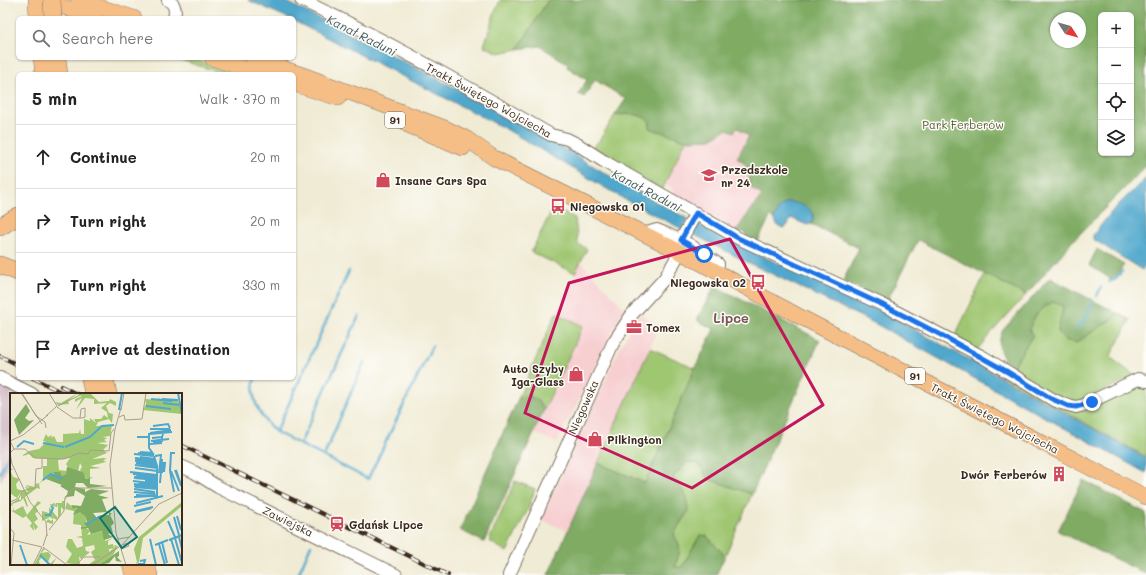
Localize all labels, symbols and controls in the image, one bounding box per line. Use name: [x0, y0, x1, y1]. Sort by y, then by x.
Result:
water label: Kanał Raduni: [324, 11, 400, 60]
north arrow: [1050, 12, 1086, 48]
map controls: [1098, 12, 1134, 156]
button: +: [1098, 12, 1134, 48]
search box: [16, 16, 296, 60]
icon: search: [30, 27, 52, 49]
text: Search here: [62, 28, 153, 48]
button: −: [1098, 48, 1134, 84]
street label: Trakt Świętego Wojciecha: [423, 59, 555, 141]
button: locate: [1098, 84, 1134, 120]
text: 5 min: [32, 87, 77, 109]
text: Walk · 370 m: [199, 90, 280, 107]
road number: 91: [385, 112, 405, 128]
park label: Park Ferberów: [922, 117, 1004, 132]
button: layers: [1098, 120, 1134, 156]
icon: ahead: [32, 146, 54, 168]
text: Continue: [70, 147, 137, 167]
text: 20 m: [250, 148, 280, 165]
place label: Przedszkole nr 24: [721, 162, 788, 190]
water label: Kanał Raduni: [610, 165, 685, 215]
school or university icon: Przedszkole nr 24: [700, 166, 718, 184]
shop icon: Insane Cars Spa: [374, 171, 392, 189]
place label: Insane Cars Spa: [395, 173, 487, 188]
bus stop icon: Niegowska 01: [549, 197, 567, 215]
place label: Niegowska 01: [570, 199, 644, 214]
icon: right: [32, 210, 54, 232]
text: Turn right: [70, 211, 147, 231]
text: 20 m: [250, 212, 280, 229]
route start: [695, 245, 713, 263]
bus stop icon: Niegowska 02: [749, 273, 767, 291]
icon: right: [32, 274, 54, 296]
text: Turn right: [70, 275, 147, 295]
place label: Niegowska 02: [670, 275, 746, 290]
text: 330 m: [242, 276, 280, 293]
district label: Lipce: [713, 309, 749, 326]
office icon: Tomex: [625, 318, 643, 336]
place label: Tomex: [646, 320, 680, 335]
icon: arrive: [32, 338, 54, 360]
text: Arrive at destination: [70, 339, 230, 359]
place label: Auto Szyby Iga-Glass: [502, 361, 564, 389]
shop icon: Auto Szyby Iga-Glass: [567, 365, 585, 383]
road number: 91: [905, 368, 925, 384]
street label: Niegowska: [564, 377, 602, 436]
street label: Trakt Świętego Wojciecha: [928, 379, 1062, 457]
inset map: [10, 393, 182, 565]
route end: [1083, 393, 1101, 411]
shop icon: Pilkington: [586, 430, 604, 448]
place label: Pilkington: [607, 432, 662, 447]
building icon: Dwór Ferberów: [1050, 465, 1068, 483]
place label: Dwór Ferberów: [961, 467, 1047, 482]
street label: Zawiejska: [260, 502, 316, 540]
station icon: Gdańsk Lipce: [328, 515, 346, 533]
place label: Gdańsk Lipce: [349, 517, 424, 532]

